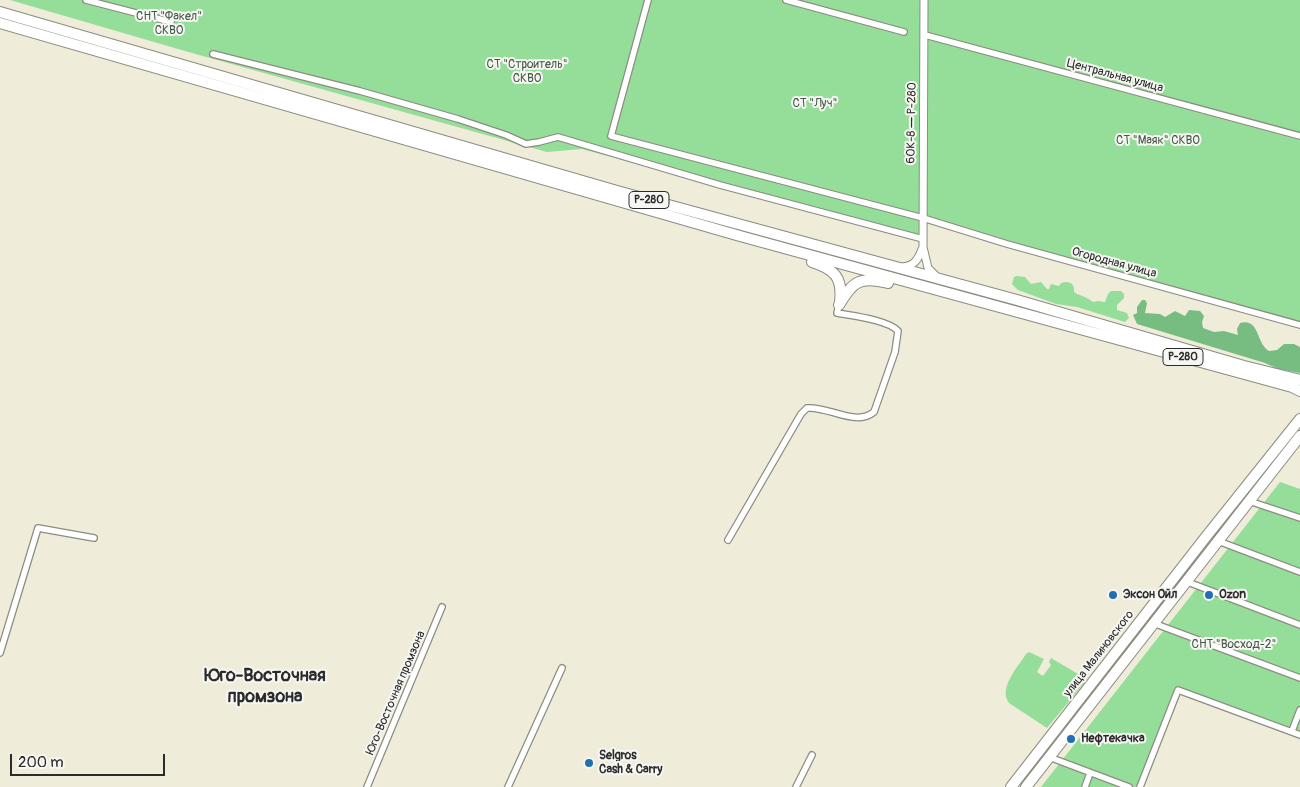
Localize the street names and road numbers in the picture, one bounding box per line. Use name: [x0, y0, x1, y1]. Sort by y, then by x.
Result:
street label: Центральная улица: [1065, 56, 1165, 96]
street label: 60К-8 — Р-280: [904, 82, 920, 164]
road number: Р-280: [629, 192, 669, 208]
street label: Огородная улица: [1070, 245, 1158, 281]
road number: Р-280: [1163, 348, 1203, 366]
street label: улица Малиновского: [1061, 608, 1137, 700]
street label: Юго-Восточная промзона: [363, 629, 429, 757]

